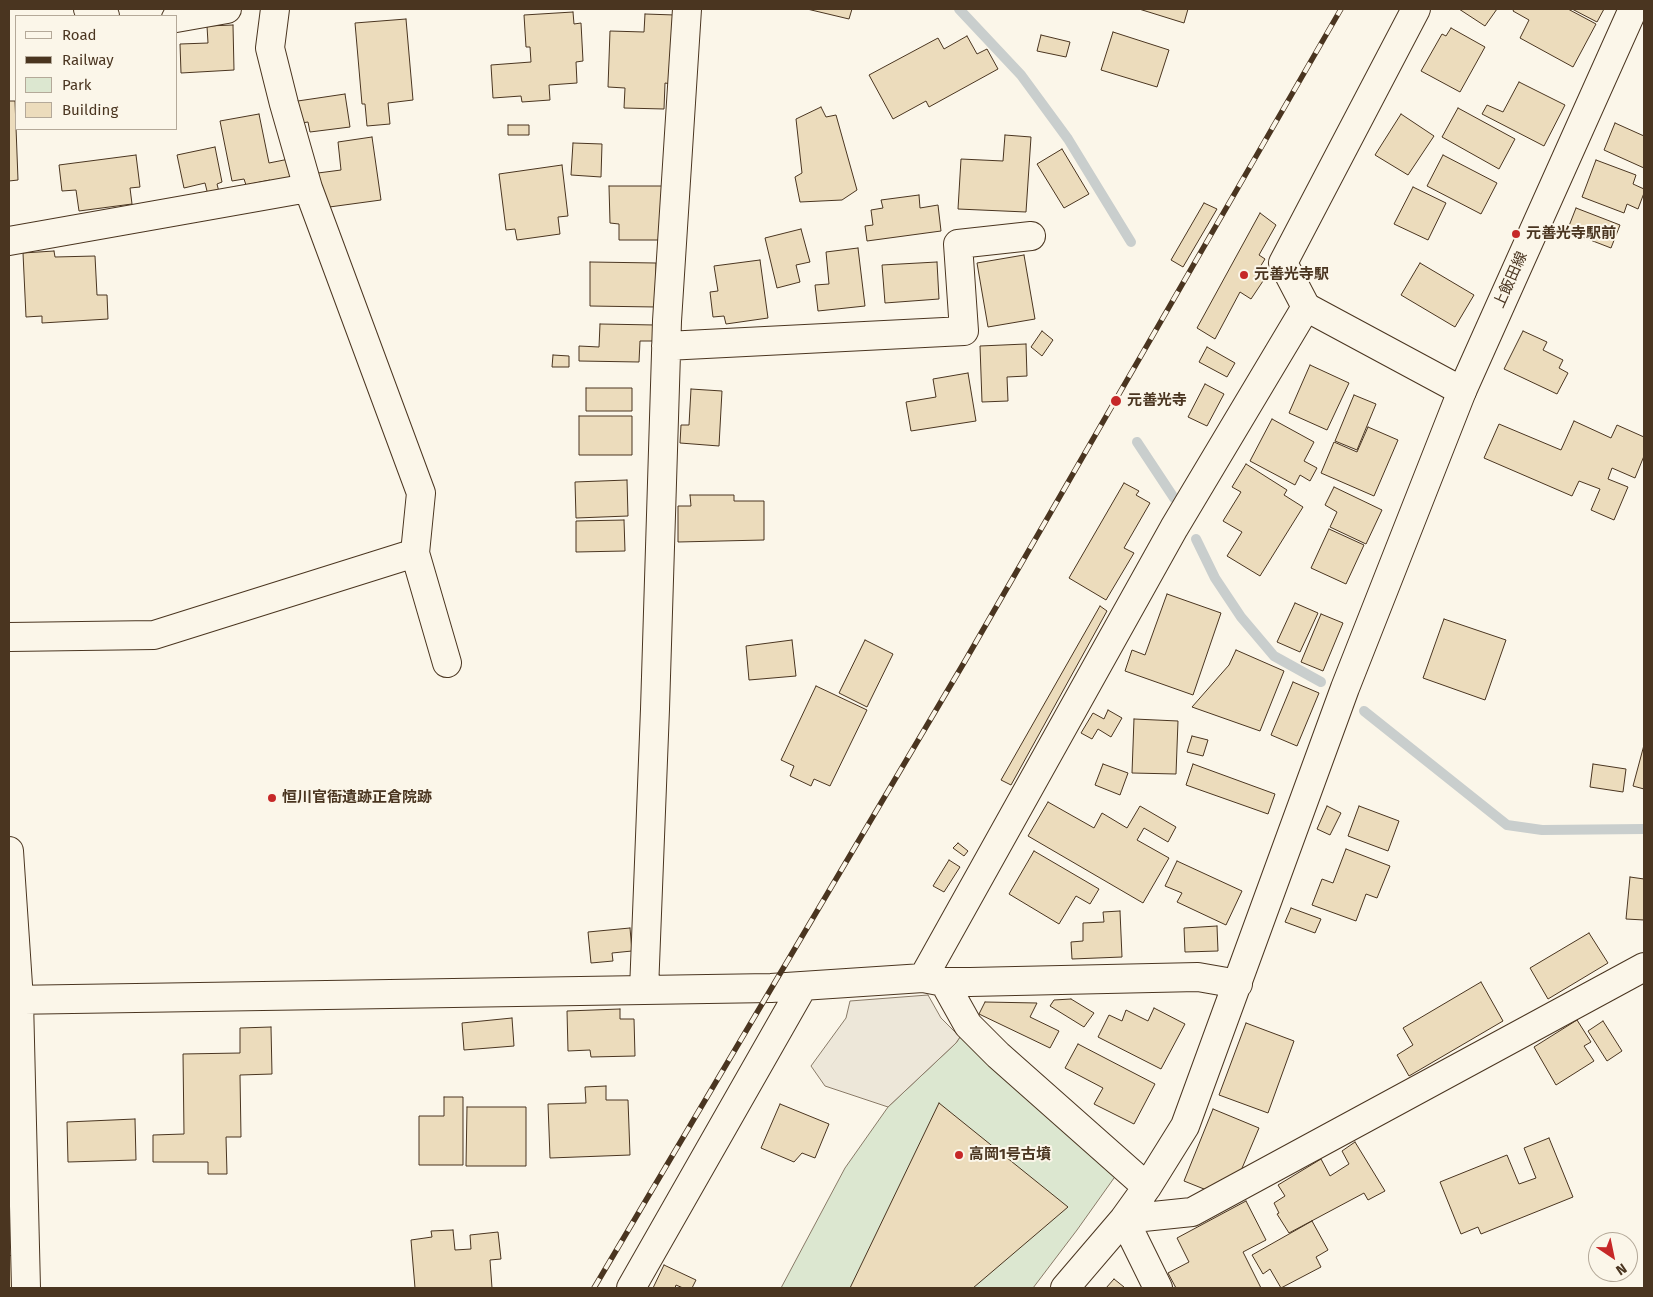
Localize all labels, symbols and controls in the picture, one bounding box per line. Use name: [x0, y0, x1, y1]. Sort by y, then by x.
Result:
legend: [15, 15, 178, 130]
text: Road: [62, 26, 97, 44]
text: Railway: [62, 51, 114, 69]
text: Park: [62, 76, 92, 94]
text: Building: [62, 101, 118, 119]
place label: 元善光寺駅前: [1526, 225, 1616, 243]
marker: 元善光寺駅前: [1510, 228, 1522, 240]
street label: 上飯田線: [1491, 249, 1531, 311]
place label: 元善光寺駅: [1254, 266, 1329, 284]
marker: 元善光寺駅: [1238, 269, 1250, 281]
place label: 元善光寺: [1127, 392, 1187, 410]
marker: 元善光寺: [1109, 394, 1123, 408]
place label: 恒川官衙遺跡正倉院跡: [282, 789, 432, 807]
marker: 恒川官衙遺跡正倉院跡: [266, 792, 278, 804]
place label: 高岡1号古墳: [969, 1146, 1051, 1164]
marker: 高岡1号古墳: [953, 1149, 965, 1161]
north arrow: [1588, 1232, 1638, 1282]
text: N: [1613, 1259, 1630, 1279]

